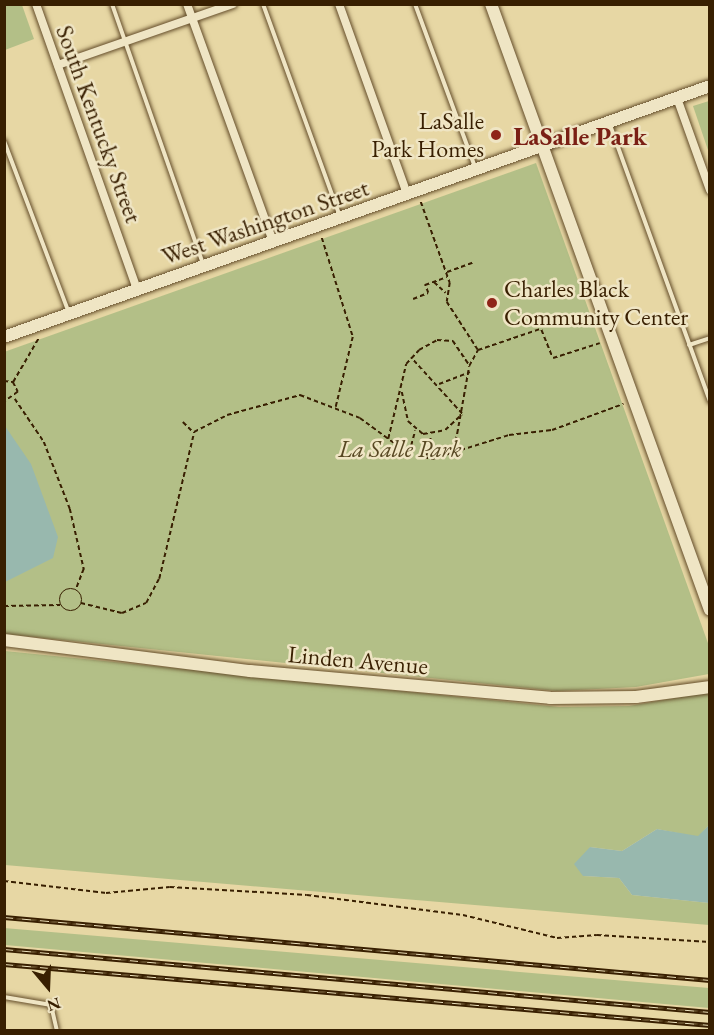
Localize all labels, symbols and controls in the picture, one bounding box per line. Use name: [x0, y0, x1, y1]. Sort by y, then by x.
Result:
street label: South Kentucky Street: [50, 21, 148, 227]
place label: LaSalle Park Homes: [371, 107, 484, 163]
district label: LaSalle Park: [513, 121, 647, 153]
marker: LaSalle Park Homes: [489, 128, 503, 142]
street label: West Washington Street: [158, 173, 372, 271]
place label: Charles Black Community Center: [504, 275, 688, 331]
marker: Charles Black Community Center: [485, 296, 499, 310]
park label: La Salle Park: [338, 435, 462, 463]
street label: Linden Avenue: [287, 640, 429, 680]
north arrow: [18, 957, 78, 1017]
text: N: [44, 992, 64, 1017]

